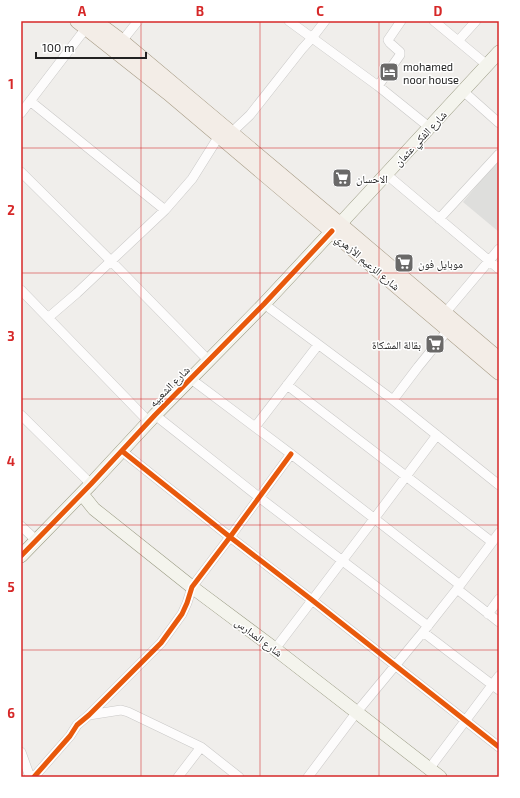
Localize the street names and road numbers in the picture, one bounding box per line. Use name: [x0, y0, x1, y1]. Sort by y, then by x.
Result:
street label: شارع الفكي عثمان: [391, 108, 451, 170]
street label: شارع الزعيم الأزهري: [331, 231, 403, 295]
street label: شارع الشعبيه: [146, 363, 193, 410]
street label: شارع المدارس: [232, 615, 285, 660]

